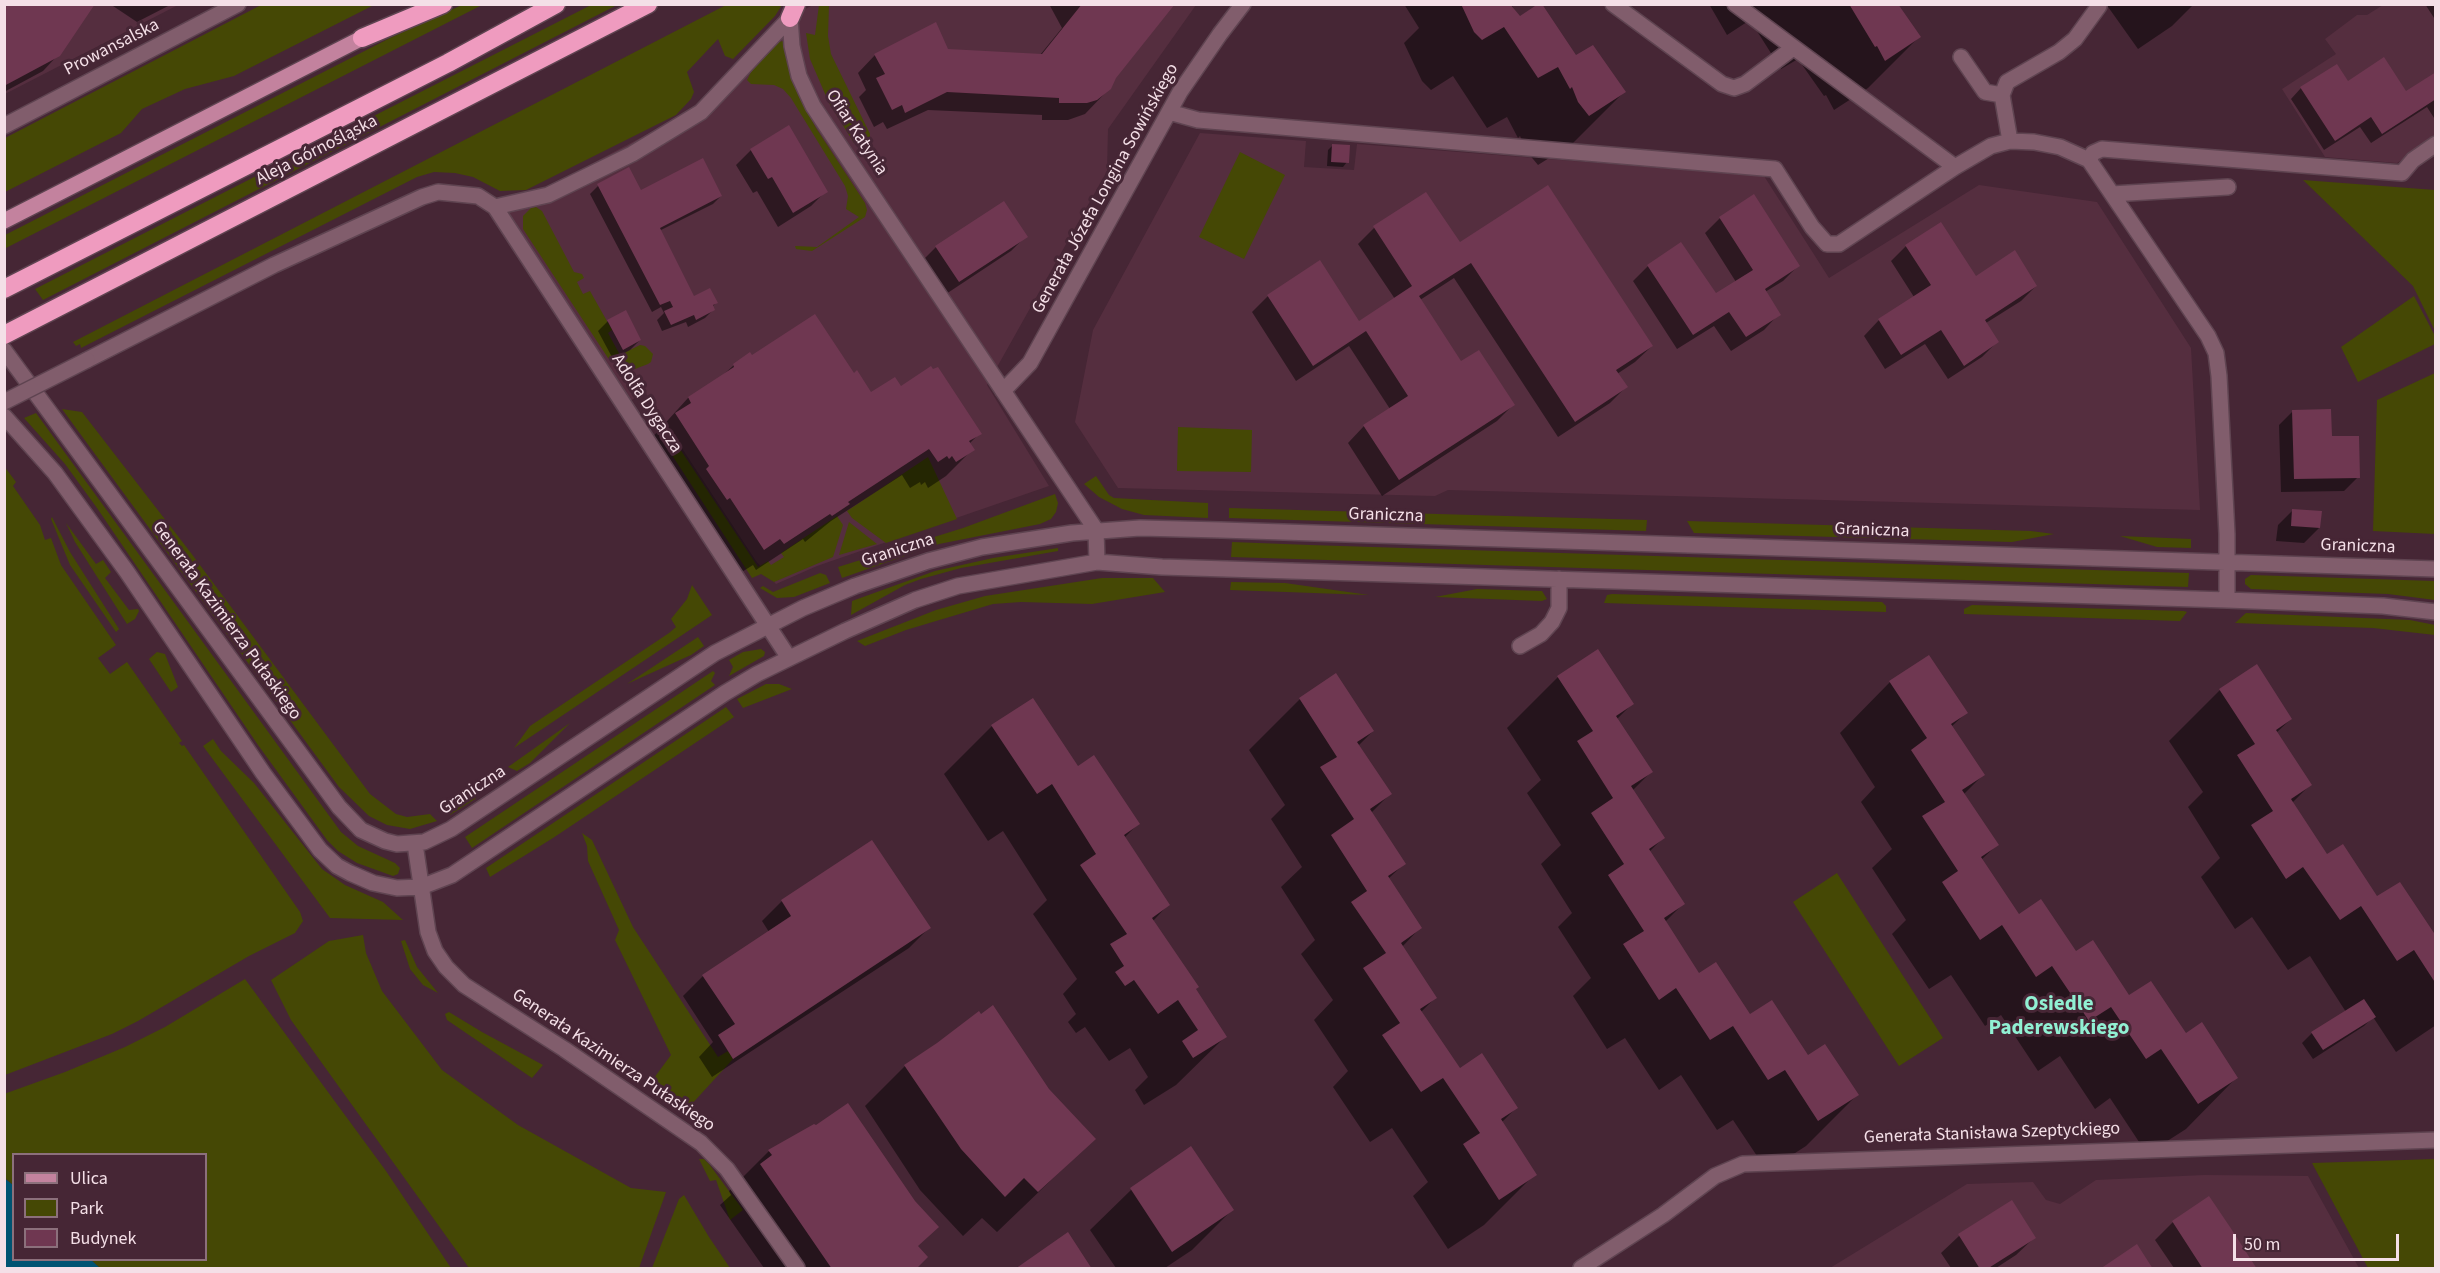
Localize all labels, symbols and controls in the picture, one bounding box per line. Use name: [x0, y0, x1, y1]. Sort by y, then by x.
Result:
street label: Prowansalska: [61, 15, 163, 81]
street label: Generała Józefa Longina Sowińskiego: [1028, 60, 1184, 318]
street label: Ofiar Katynia: [820, 86, 892, 180]
street label: Aleja Górnośląska: [253, 111, 381, 191]
street label: Adolfa Dygacza: [606, 351, 686, 457]
street label: Graniczna: [1348, 504, 1424, 528]
street label: Generała Kazimierza Pułaskiego: [147, 517, 305, 725]
street label: Graniczna: [1834, 519, 1910, 543]
street label: Graniczna: [859, 529, 937, 573]
street label: Graniczna: [2320, 535, 2396, 559]
street label: Graniczna: [436, 762, 510, 820]
street label: Generała Kazimierza Pułaskiego: [507, 985, 719, 1137]
district label: Osiedle Paderewskiego: [1989, 992, 2129, 1042]
street label: Generała Stanisława Szeptyckiego: [1864, 1119, 2120, 1149]
legend: [12, 1153, 207, 1261]
text: Ulica: [70, 1166, 108, 1191]
text: Park: [70, 1196, 104, 1221]
scale bar: [2236, 1222, 2402, 1260]
text: Budynek: [70, 1226, 136, 1251]
text: 50 m: [2244, 1232, 2280, 1257]

